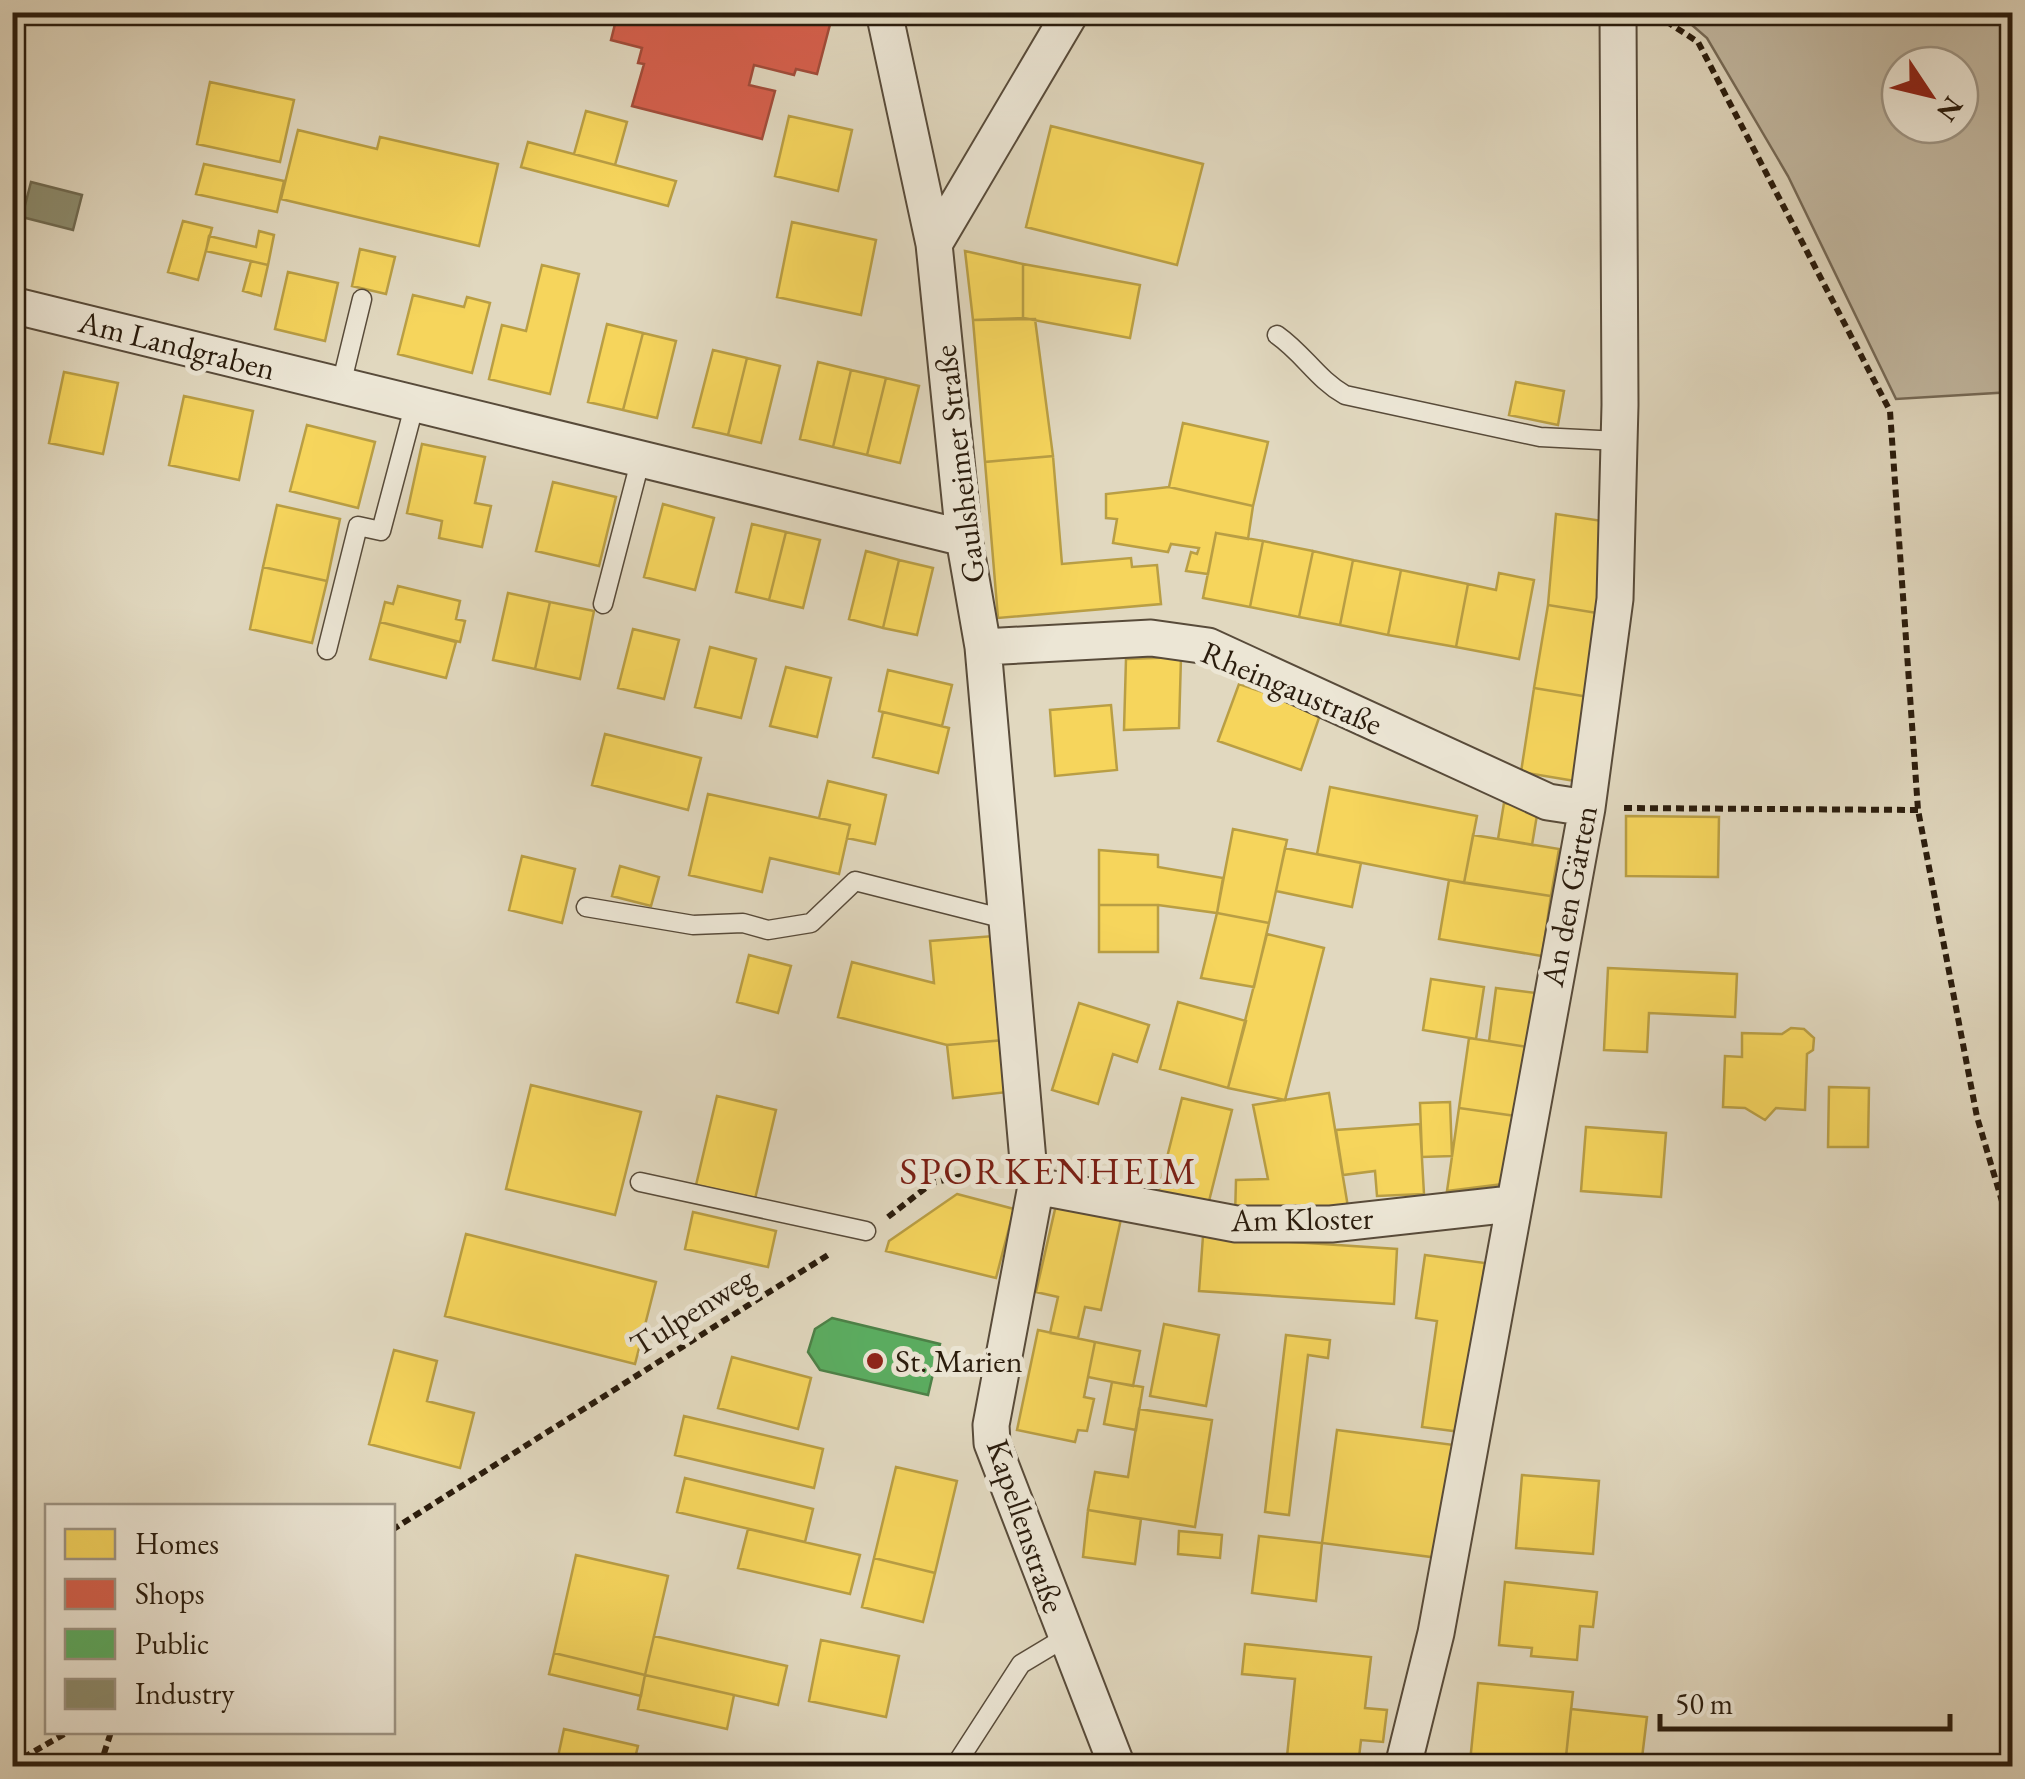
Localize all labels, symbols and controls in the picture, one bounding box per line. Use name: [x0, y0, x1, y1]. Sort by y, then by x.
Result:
north arrow: [1880, 45, 1980, 145]
text: N: [1929, 90, 1972, 129]
street label: Am Landgraben: [73, 300, 280, 390]
street label: Gaulsheimer Straße: [924, 343, 994, 585]
street label: Rheingaustraße: [1195, 631, 1389, 745]
street label: An den Gärten: [1531, 802, 1607, 991]
district label: SPORKENHEIM: [899, 1146, 1199, 1195]
street label: Am Kloster: [1229, 1197, 1374, 1241]
street label: Tulpenweg: [622, 1256, 763, 1366]
place label: St. Marien: [895, 1340, 1023, 1382]
marker: St. Marien: [864, 1350, 886, 1372]
street label: Kapellenstraße: [977, 1434, 1075, 1618]
legend: [45, 1504, 395, 1734]
text: Homes: [135, 1524, 219, 1563]
text: Shops: [135, 1574, 205, 1613]
text: Public: [135, 1624, 209, 1663]
scale bar: [1660, 1669, 1950, 1731]
text: Industry: [135, 1674, 235, 1713]
text: 50 m: [1675, 1684, 1733, 1723]

